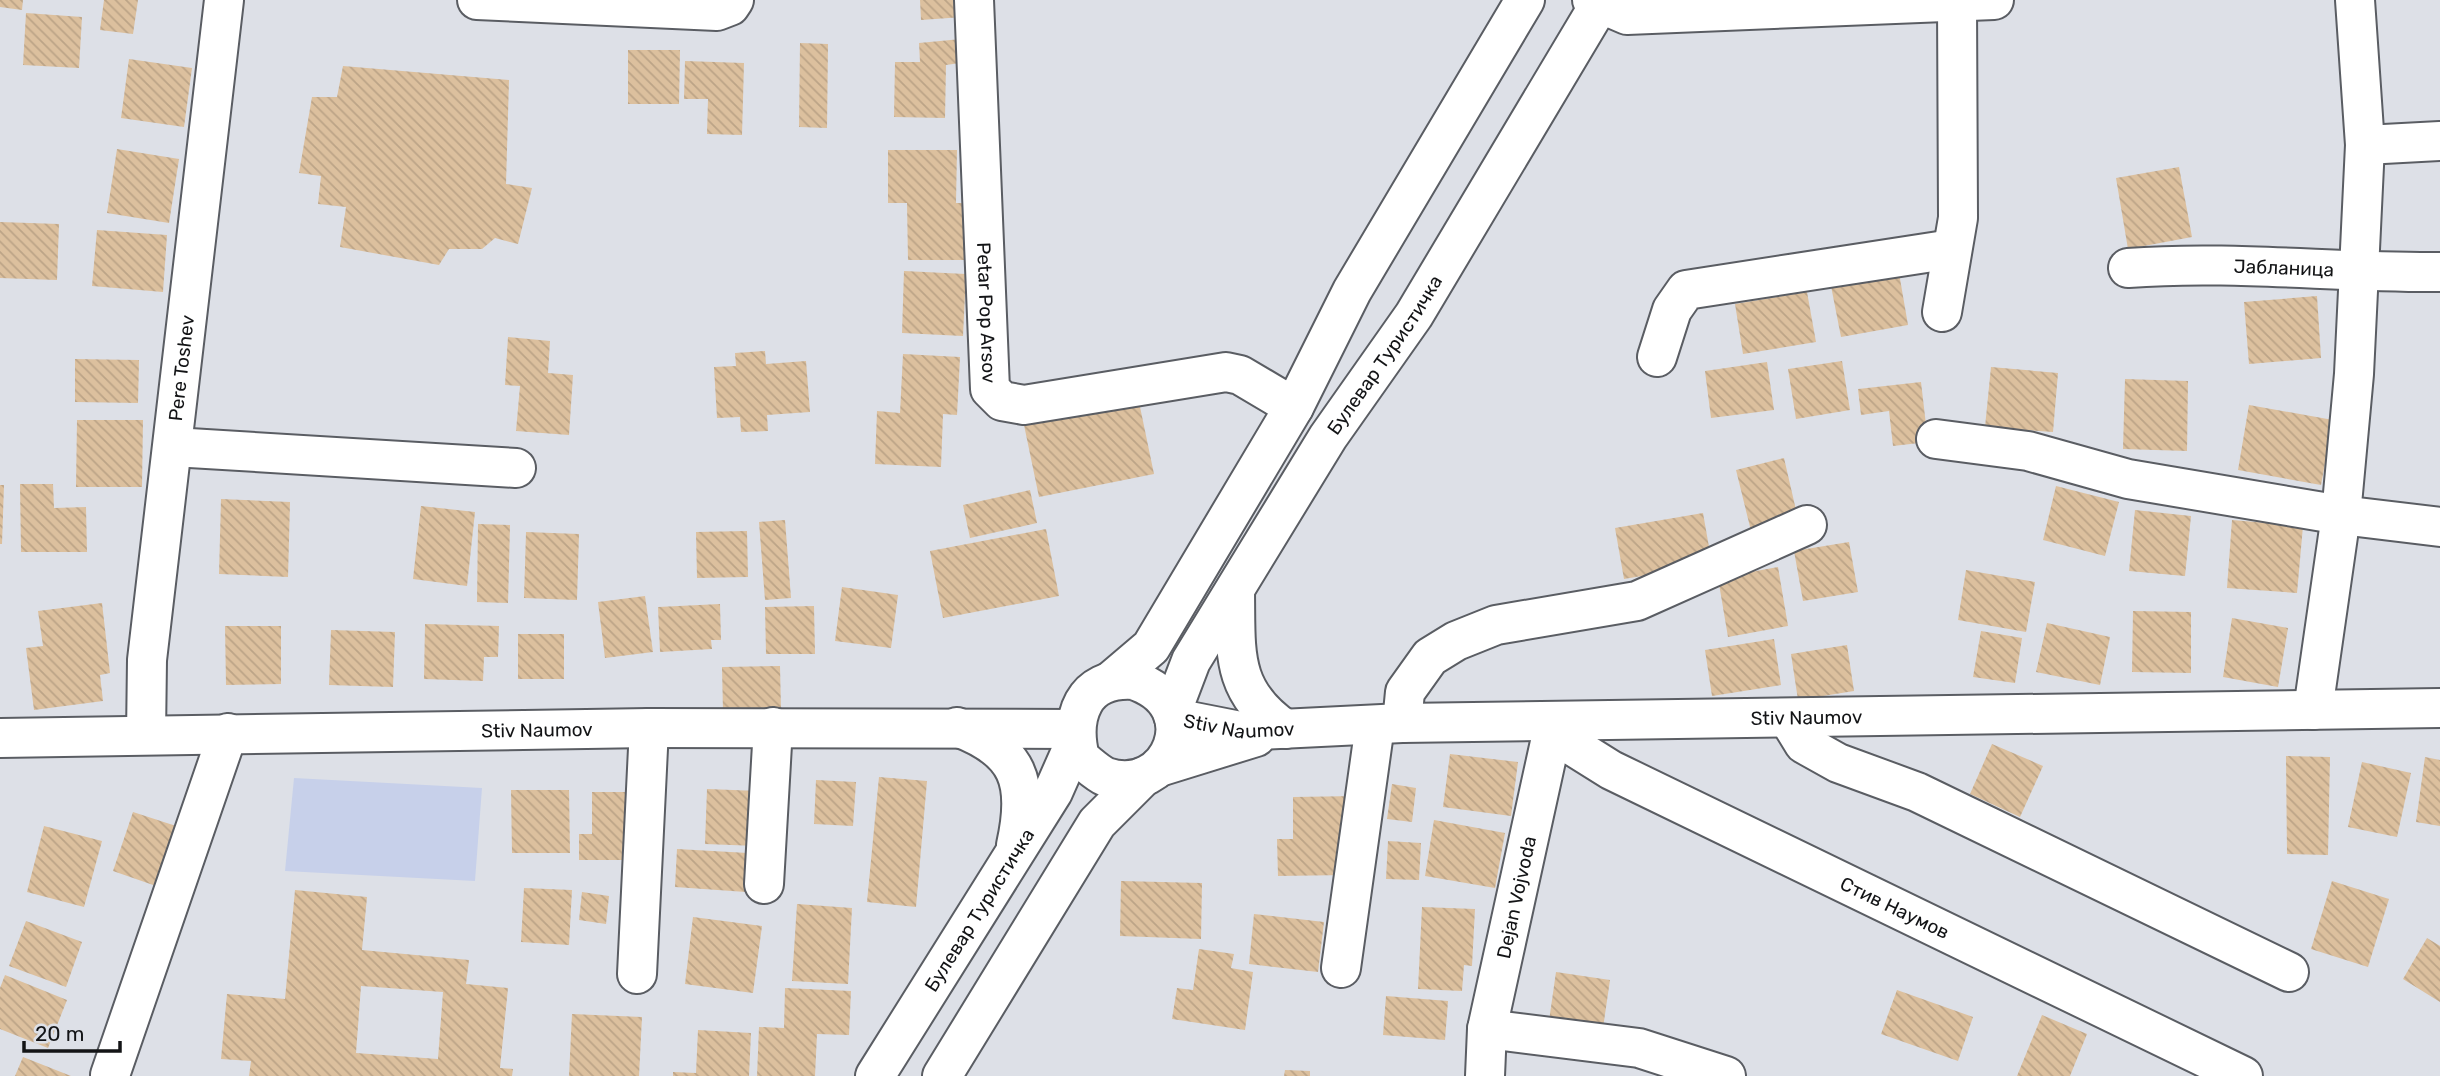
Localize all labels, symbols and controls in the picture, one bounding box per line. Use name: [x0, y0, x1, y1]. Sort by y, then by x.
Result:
street label: Petar Pop Arsov: [972, 242, 1001, 384]
street label: Јабланица: [2233, 254, 2335, 281]
street label: Булевар Туристичка: [1322, 271, 1447, 439]
street label: Pere Toshev: [163, 314, 199, 422]
street label: Stiv Naumov: [1750, 705, 1863, 729]
street label: Stiv Naumov: [1182, 709, 1295, 743]
street label: Stiv Naumov: [481, 717, 593, 742]
street label: Булевар Туристичка: [919, 824, 1039, 996]
street label: Dejan Vojvoda: [1491, 834, 1541, 961]
street label: Стив Наумов: [1837, 871, 1953, 944]
scale bar: [24, 1010, 121, 1054]
text: 20 m: [35, 1021, 84, 1046]

